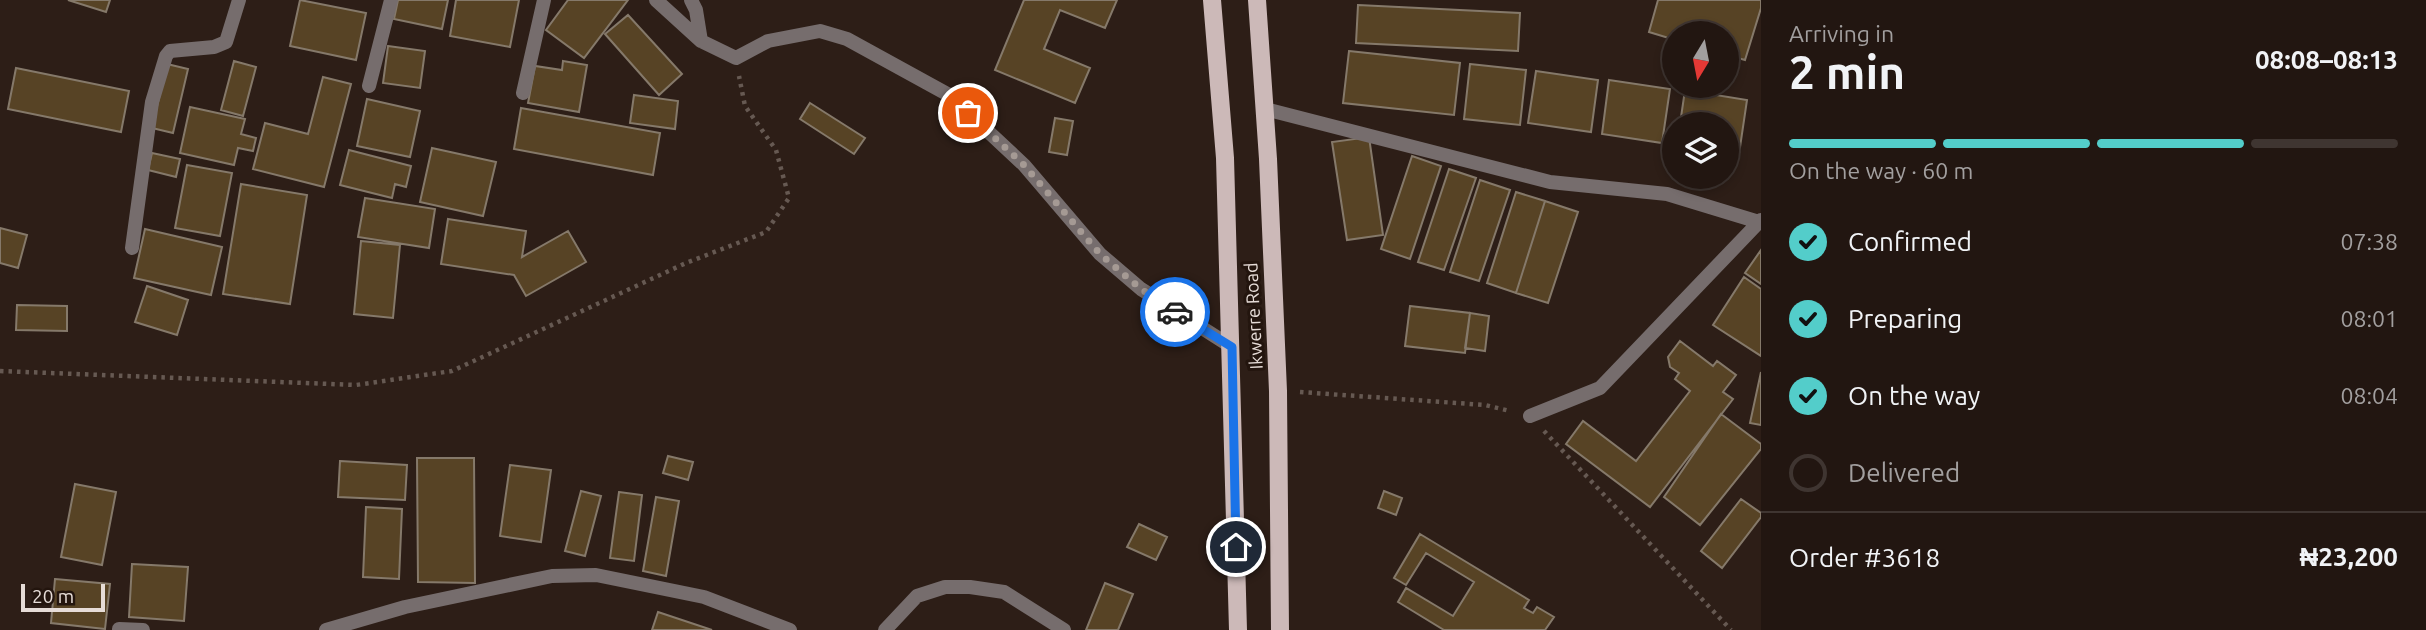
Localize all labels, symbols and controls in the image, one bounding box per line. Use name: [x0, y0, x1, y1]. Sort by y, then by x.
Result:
north arrow: [1662, 21, 1740, 98]
map controls: [1662, 21, 1739, 189]
text: Arriving in: [1789, 21, 1894, 46]
text: 08:08–08:13: [2255, 45, 2398, 74]
text: 2 min: [1789, 46, 1905, 98]
pin: [938, 83, 998, 143]
icon: bag: [949, 94, 987, 132]
button: layers: [1662, 112, 1739, 189]
text: On the way · 60 m: [1789, 158, 1973, 183]
icon: check: [1789, 223, 1827, 261]
text: Confirmed: [1848, 227, 1972, 256]
text: 07:38: [2340, 229, 2398, 254]
street label: Ikwerre Road: [1240, 262, 1266, 370]
courier: [1140, 277, 1210, 347]
icon: car: [1156, 293, 1194, 331]
icon: check: [1789, 300, 1827, 338]
text: Preparing: [1848, 304, 1962, 333]
text: 08:01: [2340, 306, 2398, 331]
icon: check: [1789, 377, 1827, 415]
text: On the way: [1848, 381, 1980, 410]
text: 08:04: [2340, 383, 2398, 408]
text: Delivered: [1848, 458, 1960, 487]
pin: [1206, 517, 1266, 577]
icon: home: [1217, 528, 1255, 566]
text: ₦23,200: [2300, 542, 2398, 571]
text: Order #3618: [1789, 543, 1940, 572]
scale bar: [21, 581, 105, 613]
text: 20 m: [32, 585, 74, 607]

